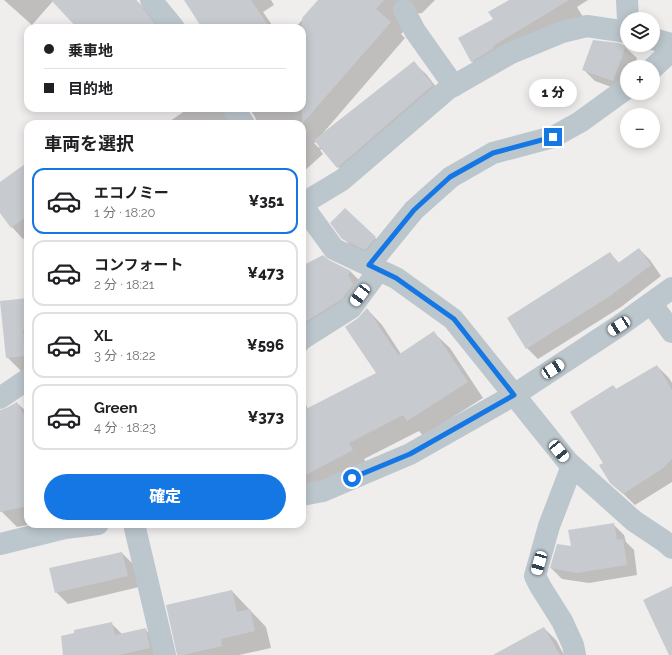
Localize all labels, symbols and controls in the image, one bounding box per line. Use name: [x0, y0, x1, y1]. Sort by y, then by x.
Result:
map controls: [620, 12, 660, 148]
button: layers: [620, 12, 660, 52]
text: 乗車地: [68, 42, 113, 60]
button: +: [620, 60, 660, 100]
callout: 1 分: [529, 79, 577, 107]
text: 目的地: [68, 80, 113, 98]
text: 1 分: [542, 85, 564, 100]
button: −: [620, 108, 660, 148]
route end: [544, 128, 562, 146]
text: 車両を選択: [44, 133, 134, 154]
icon: car: [46, 183, 82, 219]
text: エコノミー: [94, 184, 169, 202]
text: ¥351: [248, 192, 284, 210]
text: 1 分 · 18:20: [94, 205, 155, 220]
icon: car: [46, 255, 82, 291]
text: コンフォート: [94, 256, 184, 274]
text: ¥473: [247, 264, 284, 282]
text: 2 分 · 18:21: [94, 277, 154, 292]
car: [348, 282, 372, 308]
car: [606, 314, 632, 338]
icon: car: [46, 327, 82, 363]
text: XL: [94, 327, 112, 345]
text: ¥596: [247, 336, 284, 354]
text: 3 分 · 18:22: [94, 348, 156, 363]
car: [540, 357, 566, 381]
icon: car: [46, 399, 82, 435]
text: Green: [94, 399, 138, 417]
text: ¥373: [247, 408, 284, 426]
text: 4 分 · 18:23: [94, 420, 156, 435]
car: [547, 438, 571, 464]
route start: [343, 469, 361, 487]
button: 確定: [44, 474, 286, 520]
car: [530, 550, 548, 576]

